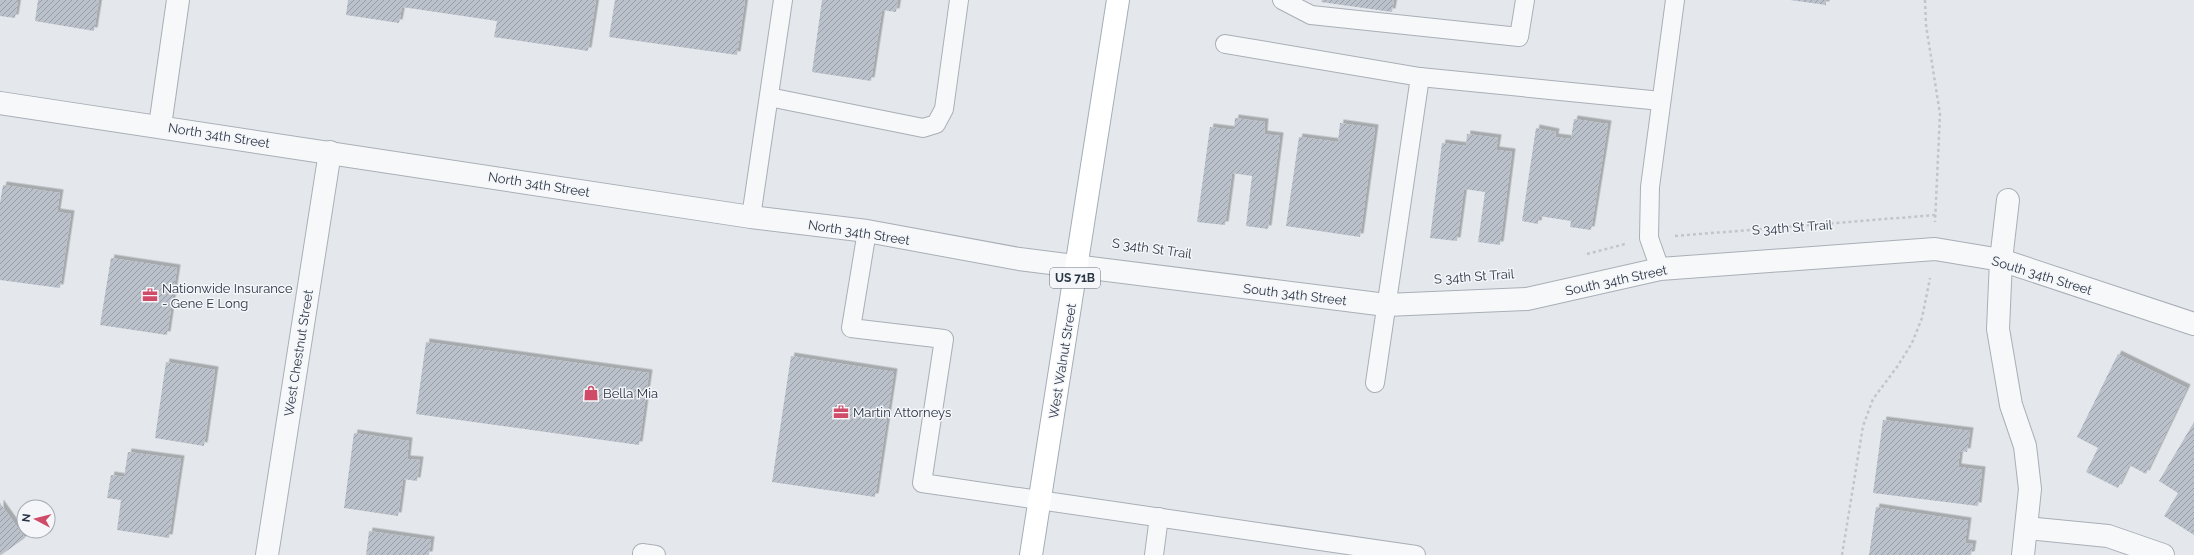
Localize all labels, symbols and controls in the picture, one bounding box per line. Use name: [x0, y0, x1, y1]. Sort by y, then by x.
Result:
street label: North 34th Street: [167, 120, 271, 151]
street label: North 34th Street: [487, 169, 591, 200]
street label: North 34th Street: [807, 217, 911, 248]
street label: S 34th St Trail: [1751, 217, 1833, 238]
street label: S 34th St Trail: [1111, 235, 1193, 262]
street label: South 34th Street: [1990, 253, 2094, 298]
street label: South 34th Street: [1564, 262, 1669, 299]
street label: S 34th St Trail: [1433, 266, 1515, 287]
road number: US 71B: [1050, 268, 1100, 288]
place label: Nationwide Insurance - Gene E Long: [162, 281, 293, 311]
street label: South 34th Street: [1242, 281, 1348, 308]
office icon: Nationwide Insurance - Gene E Long: [141, 286, 159, 304]
street label: West Chestnut Street: [281, 288, 316, 418]
street label: West Walnut Street: [1046, 302, 1079, 420]
shop icon: Bella Mia: [582, 384, 600, 402]
place label: Bella Mia: [603, 386, 658, 401]
office icon: Martin Attorneys: [832, 403, 850, 421]
place label: Martin Attorneys: [853, 405, 951, 420]
north arrow: [16, 499, 56, 539]
text: N: [20, 513, 34, 523]

